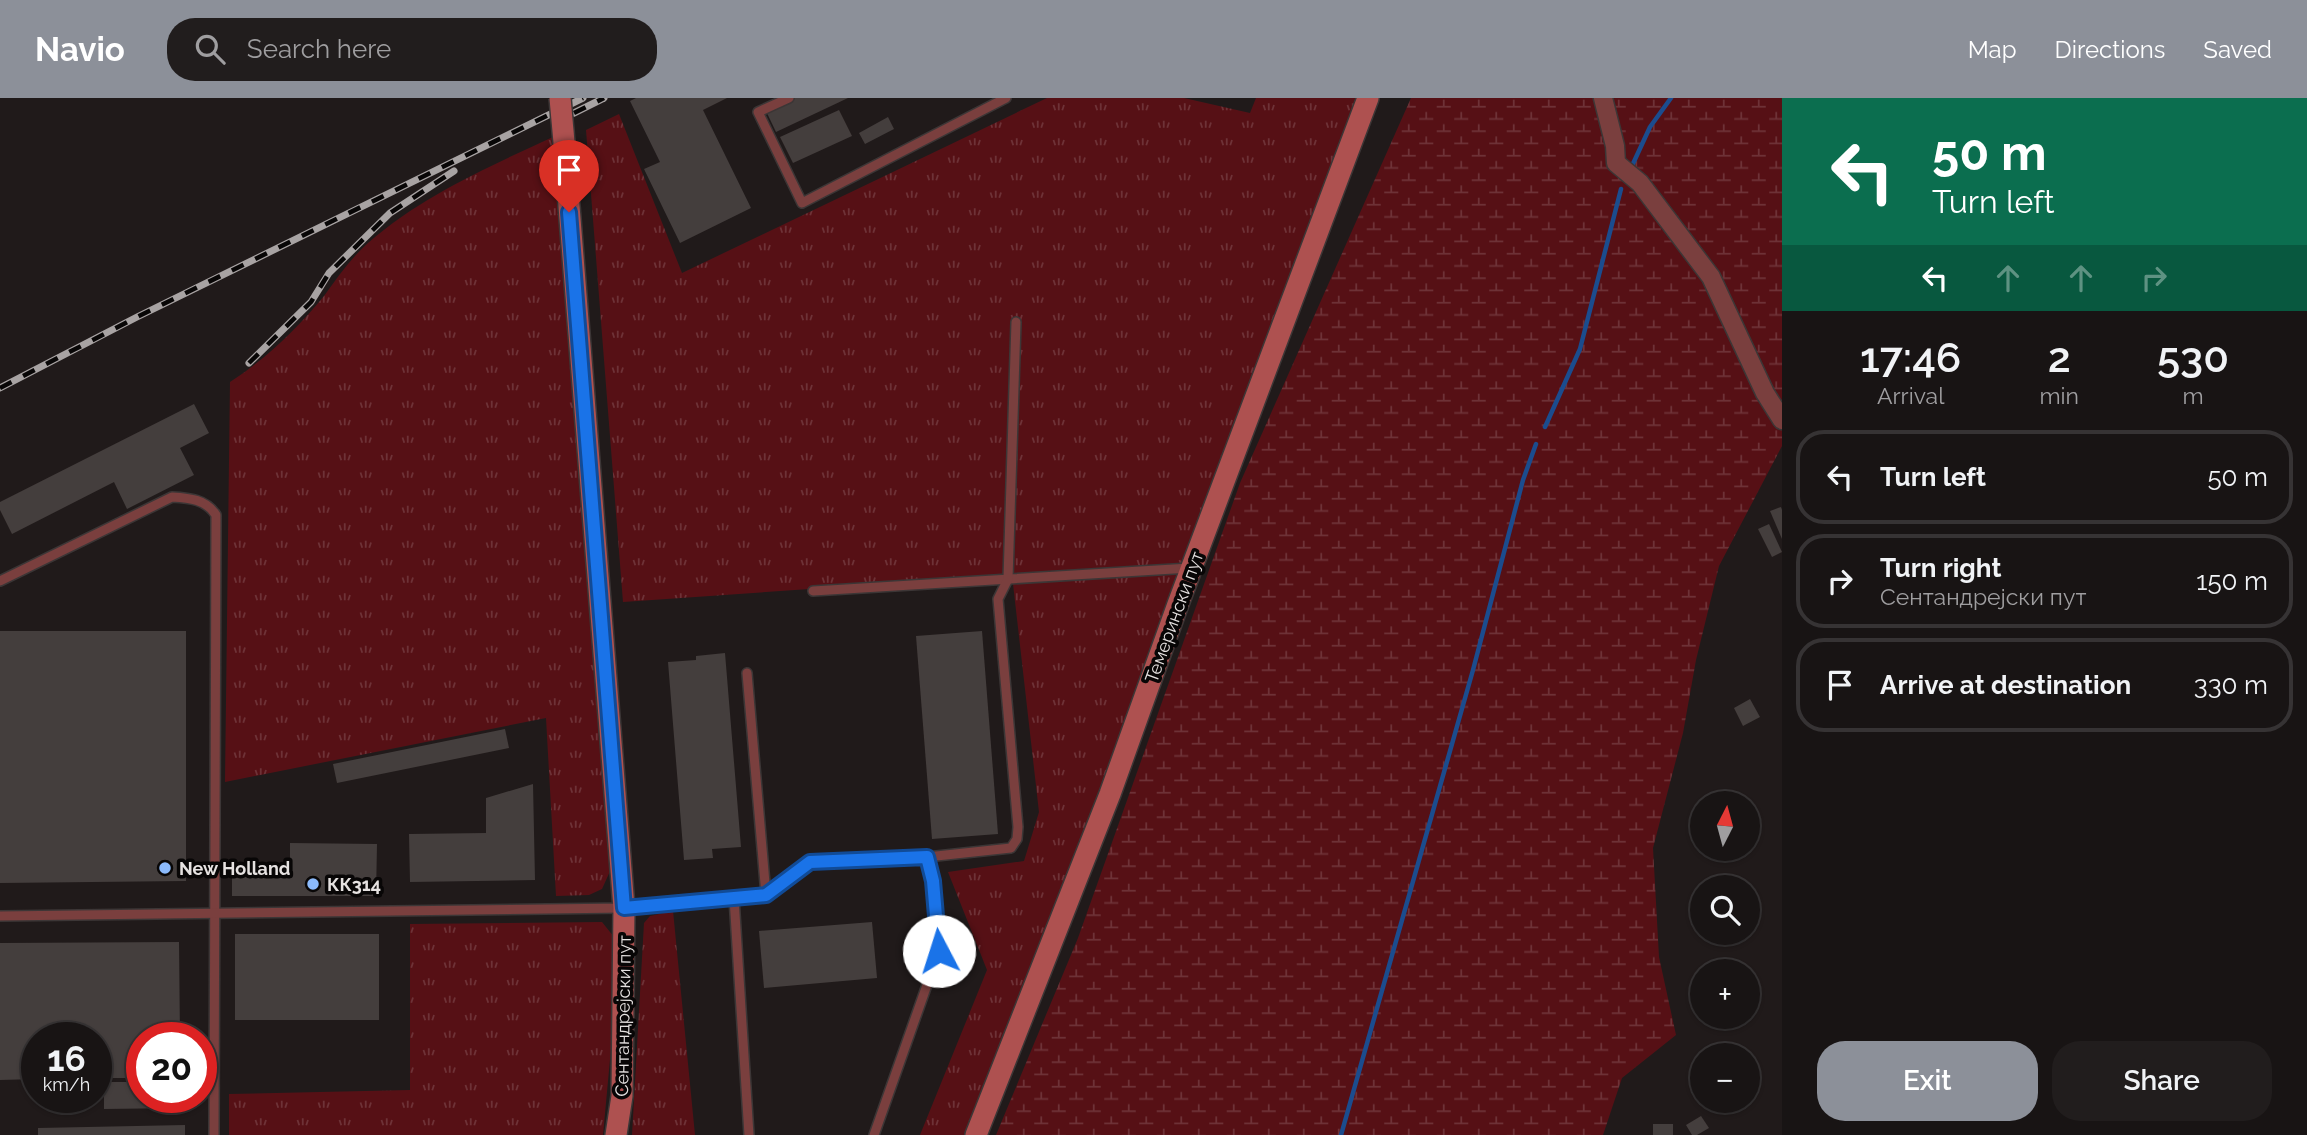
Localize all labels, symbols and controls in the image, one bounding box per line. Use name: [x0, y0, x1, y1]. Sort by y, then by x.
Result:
search box: [167, 18, 657, 81]
text: Navio: [35, 30, 125, 69]
icon: search: [191, 30, 229, 68]
text: Search here: [247, 34, 391, 64]
text: Map: [1968, 35, 2017, 64]
text: Directions: [2055, 35, 2165, 64]
text: Saved: [2203, 35, 2272, 64]
text: 50 m: [1932, 124, 2047, 181]
icon: left: [1817, 126, 1908, 217]
pin: [539, 140, 599, 212]
icon: arrive: [550, 151, 588, 189]
text: Turn left: [1932, 183, 2054, 220]
icon: left: [1916, 259, 1954, 297]
icon: ahead: [1989, 259, 2027, 297]
icon: ahead: [2062, 259, 2100, 297]
icon: right: [2135, 259, 2173, 297]
text: 17:46: [1860, 333, 1961, 382]
text: 2: [2048, 333, 2071, 382]
text: 530: [2157, 333, 2229, 382]
text: Arrival: [1877, 382, 1944, 409]
text: min: [2039, 382, 2079, 409]
text: m: [2182, 382, 2204, 409]
icon: left: [1821, 458, 1859, 496]
text: Turn left: [1880, 462, 1986, 492]
text: 50 m: [2207, 462, 2268, 492]
street label: Темерински пут: [1141, 548, 1208, 685]
text: Turn right: [1880, 553, 2001, 583]
icon: right: [1821, 562, 1859, 600]
text: 150 m: [2196, 566, 2268, 596]
text: Сентандрејски пут: [1880, 583, 2086, 610]
icon: arrive: [1821, 666, 1859, 704]
text: Arrive at destination: [1880, 670, 2131, 700]
text: 330 m: [2194, 670, 2268, 700]
north arrow: [1690, 791, 1760, 861]
map controls: [1690, 791, 1760, 1113]
place label: New Holland: [179, 858, 290, 879]
marker: New Holland: [157, 860, 173, 876]
place label: КК314: [327, 874, 381, 895]
button: search: [1690, 875, 1760, 945]
marker: КК314: [305, 876, 321, 892]
position arrow: [902, 914, 976, 988]
street label: Сентандрејски пут: [611, 935, 635, 1097]
button: +: [1690, 959, 1760, 1029]
speed limit sign: 20: [126, 1022, 217, 1113]
text: 16: [47, 1038, 86, 1079]
button: Exit: [1817, 1041, 2038, 1121]
button: Share: [2052, 1041, 2272, 1121]
button: −: [1690, 1043, 1760, 1113]
text: km/h: [43, 1074, 90, 1095]

